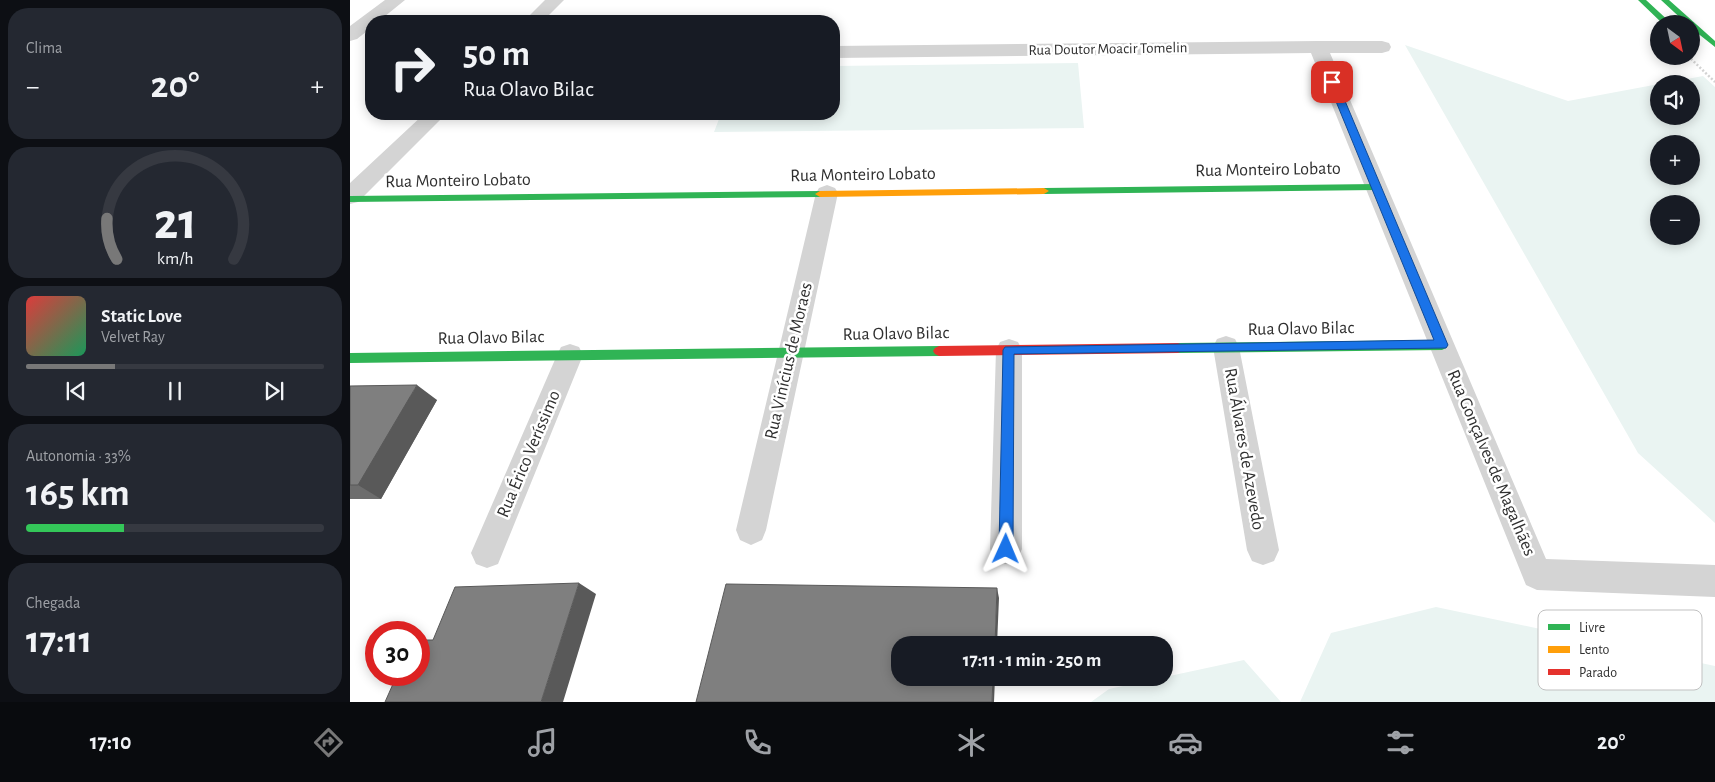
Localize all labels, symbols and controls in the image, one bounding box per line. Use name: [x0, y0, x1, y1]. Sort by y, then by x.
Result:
north arrow: [1650, 15, 1700, 65]
map controls: [1650, 15, 1700, 245]
icon: right: [380, 35, 445, 100]
text: 50 m: [463, 37, 530, 72]
text: Clima: [26, 40, 62, 56]
street label: Rua Doutor Moacir Tomelin: [1028, 40, 1188, 58]
pin: [1311, 61, 1353, 103]
text: 20°: [151, 67, 199, 105]
icon: arrive: [1318, 68, 1346, 96]
text: −: [26, 73, 39, 101]
text: +: [311, 73, 324, 101]
button: sound: [1650, 75, 1700, 125]
text: Rua Olavo Bilac: [463, 78, 594, 100]
button: +: [1650, 135, 1700, 185]
street label: Rua Monteiro Lobato: [1195, 160, 1341, 180]
street label: Rua Monteiro Lobato: [790, 165, 936, 185]
street label: Rua Monteiro Lobato: [385, 171, 531, 191]
button: −: [1650, 195, 1700, 245]
text: 21: [153, 196, 197, 248]
text: km/h: [157, 250, 193, 268]
street label: Rua Vinícius de Moraes: [762, 281, 816, 441]
text: Static Love: [101, 307, 182, 326]
street label: Rua Olavo Bilac: [1247, 319, 1355, 339]
street label: Rua Olavo Bilac: [842, 324, 950, 344]
street label: Rua Olavo Bilac: [437, 328, 545, 348]
text: Velvet Ray: [101, 329, 165, 345]
street label: Rua Álvares de Azevedo: [1221, 366, 1270, 532]
street label: Rua Gonçalves de Magalhães: [1444, 367, 1538, 559]
icon: previous: [62, 377, 90, 405]
icon: pause: [161, 377, 189, 405]
icon: next: [260, 377, 288, 405]
street label: Rua Érico Veríssimo: [491, 386, 564, 520]
text: Autonomia · 33%: [26, 448, 131, 464]
text: 165 km: [26, 475, 130, 513]
position arrow: [979, 522, 1031, 574]
text: Chegada: [26, 595, 81, 611]
legend: [1538, 610, 1702, 690]
speed limit sign: 30: [365, 621, 430, 686]
text: Livre: [1579, 621, 1605, 635]
text: 17:11: [26, 622, 92, 660]
text: Lento: [1579, 643, 1610, 657]
text: 17:11 · 1 min · 250 m: [963, 651, 1101, 670]
text: Parado: [1579, 666, 1617, 680]
icon: directions: [311, 725, 346, 760]
icon: music: [525, 725, 560, 760]
icon: phone: [740, 725, 775, 760]
icon: climate: [954, 725, 989, 760]
icon: car: [1168, 725, 1203, 760]
icon: filters: [1383, 725, 1418, 760]
text: 17:10: [90, 731, 132, 753]
text: 20°: [1597, 731, 1625, 753]

